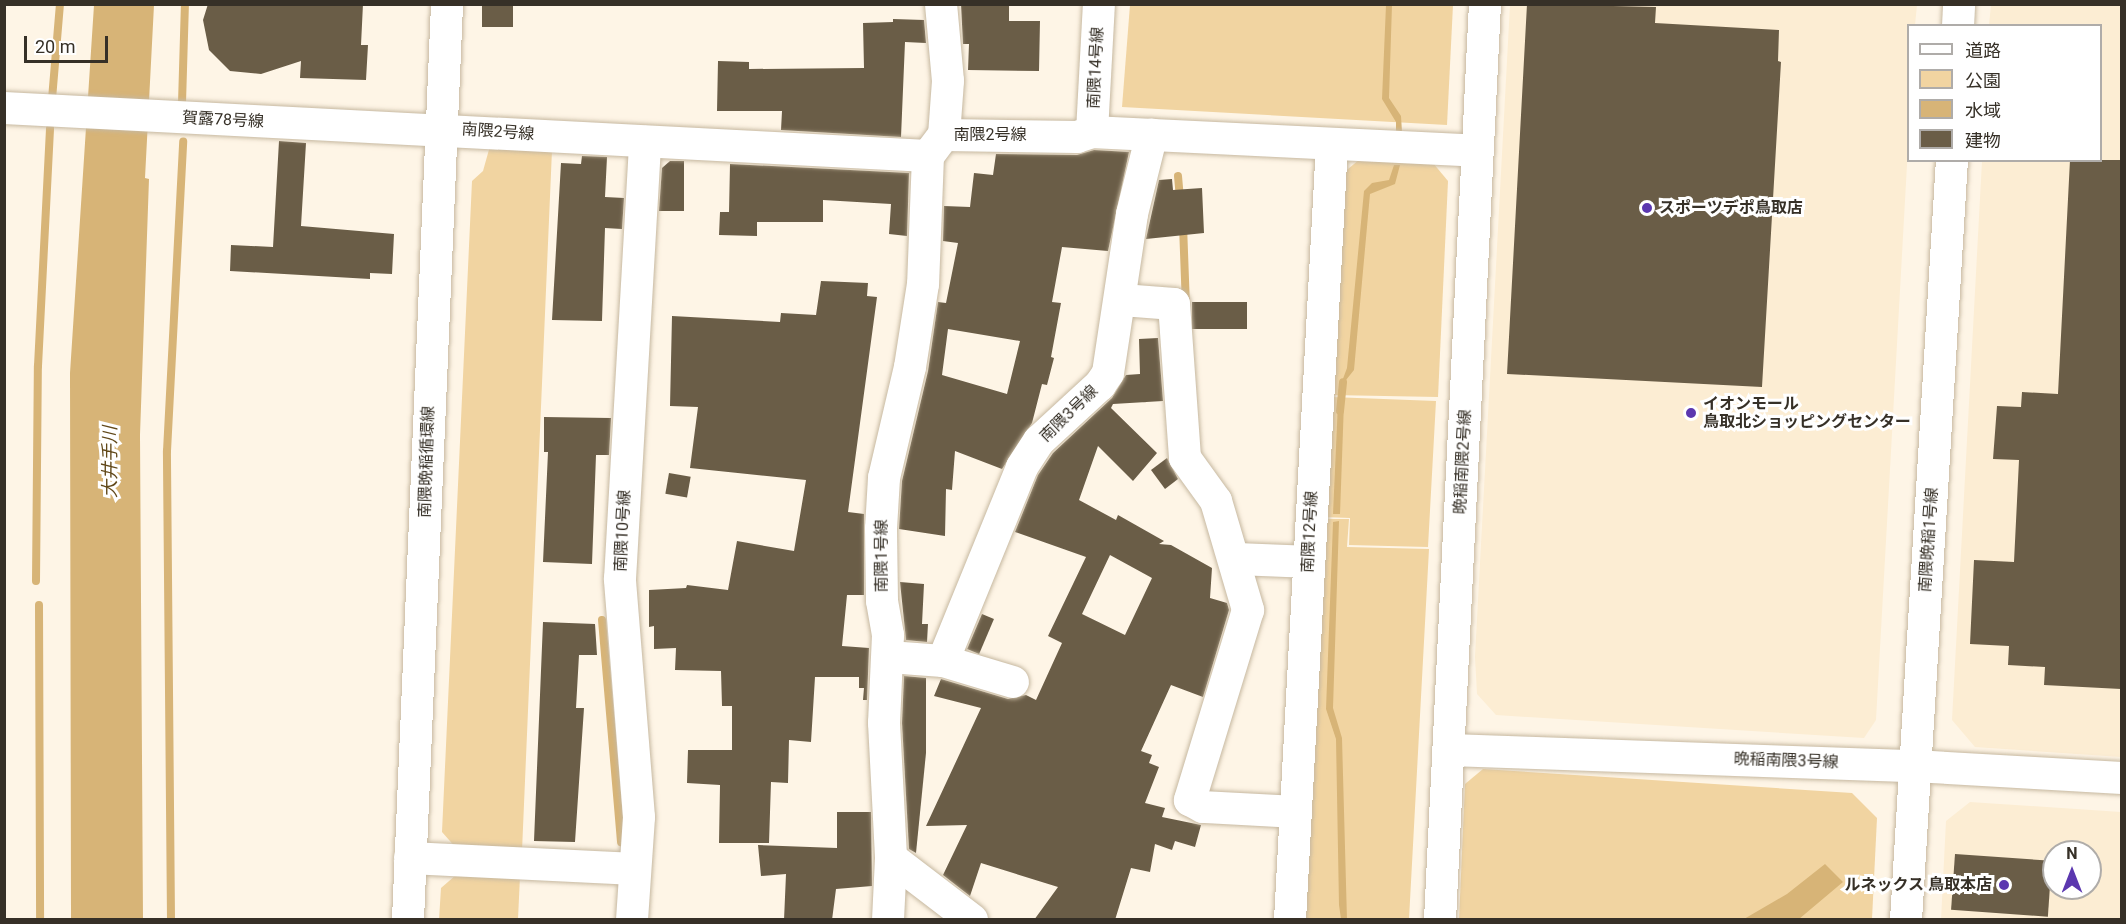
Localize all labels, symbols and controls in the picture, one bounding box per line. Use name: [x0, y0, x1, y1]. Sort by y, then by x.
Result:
scale bar: [27, 24, 111, 62]
legend: [1907, 24, 2102, 162]
street label: 南隈14号線: [1084, 27, 1108, 109]
text: 20 m: [35, 36, 75, 57]
text: 道路: [1965, 40, 2001, 61]
text: 公園: [1965, 70, 2001, 91]
text: 水域: [1965, 100, 2001, 121]
street label: 賀露78号線: [182, 108, 264, 132]
street label: 南隈2号線: [461, 120, 535, 144]
street label: 南隈2号線: [954, 125, 1026, 145]
text: 建物: [1965, 130, 2001, 151]
place label: スポーツデポ鳥取店: [1659, 198, 1803, 218]
marker: スポーツデポ鳥取店: [1640, 201, 1654, 215]
street label: 南隈3号線: [1036, 382, 1102, 446]
place label: イオンモール 鳥取北ショッピングセンター: [1703, 394, 1911, 432]
street label: 南隈晩稲循環線: [415, 406, 439, 518]
marker: イオンモール 鳥取北ショッピングセンター: [1684, 406, 1698, 420]
street label: 晩稲南隈2号線: [1451, 409, 1475, 515]
water label: 大井手川: [99, 426, 121, 498]
street label: 南隈晩稲1号線: [1916, 487, 1942, 593]
street label: 南隈10号線: [611, 490, 635, 572]
street label: 南隈12号線: [1298, 491, 1322, 573]
street label: 南隈1号線: [872, 520, 892, 592]
street label: 晩稲南隈3号線: [1733, 750, 1839, 772]
north arrow: [2042, 840, 2102, 900]
text: N: [2066, 844, 2078, 863]
place label: ルネックス 鳥取本店: [1844, 875, 1992, 895]
marker: ルネックス 鳥取本店: [1997, 878, 2011, 892]

